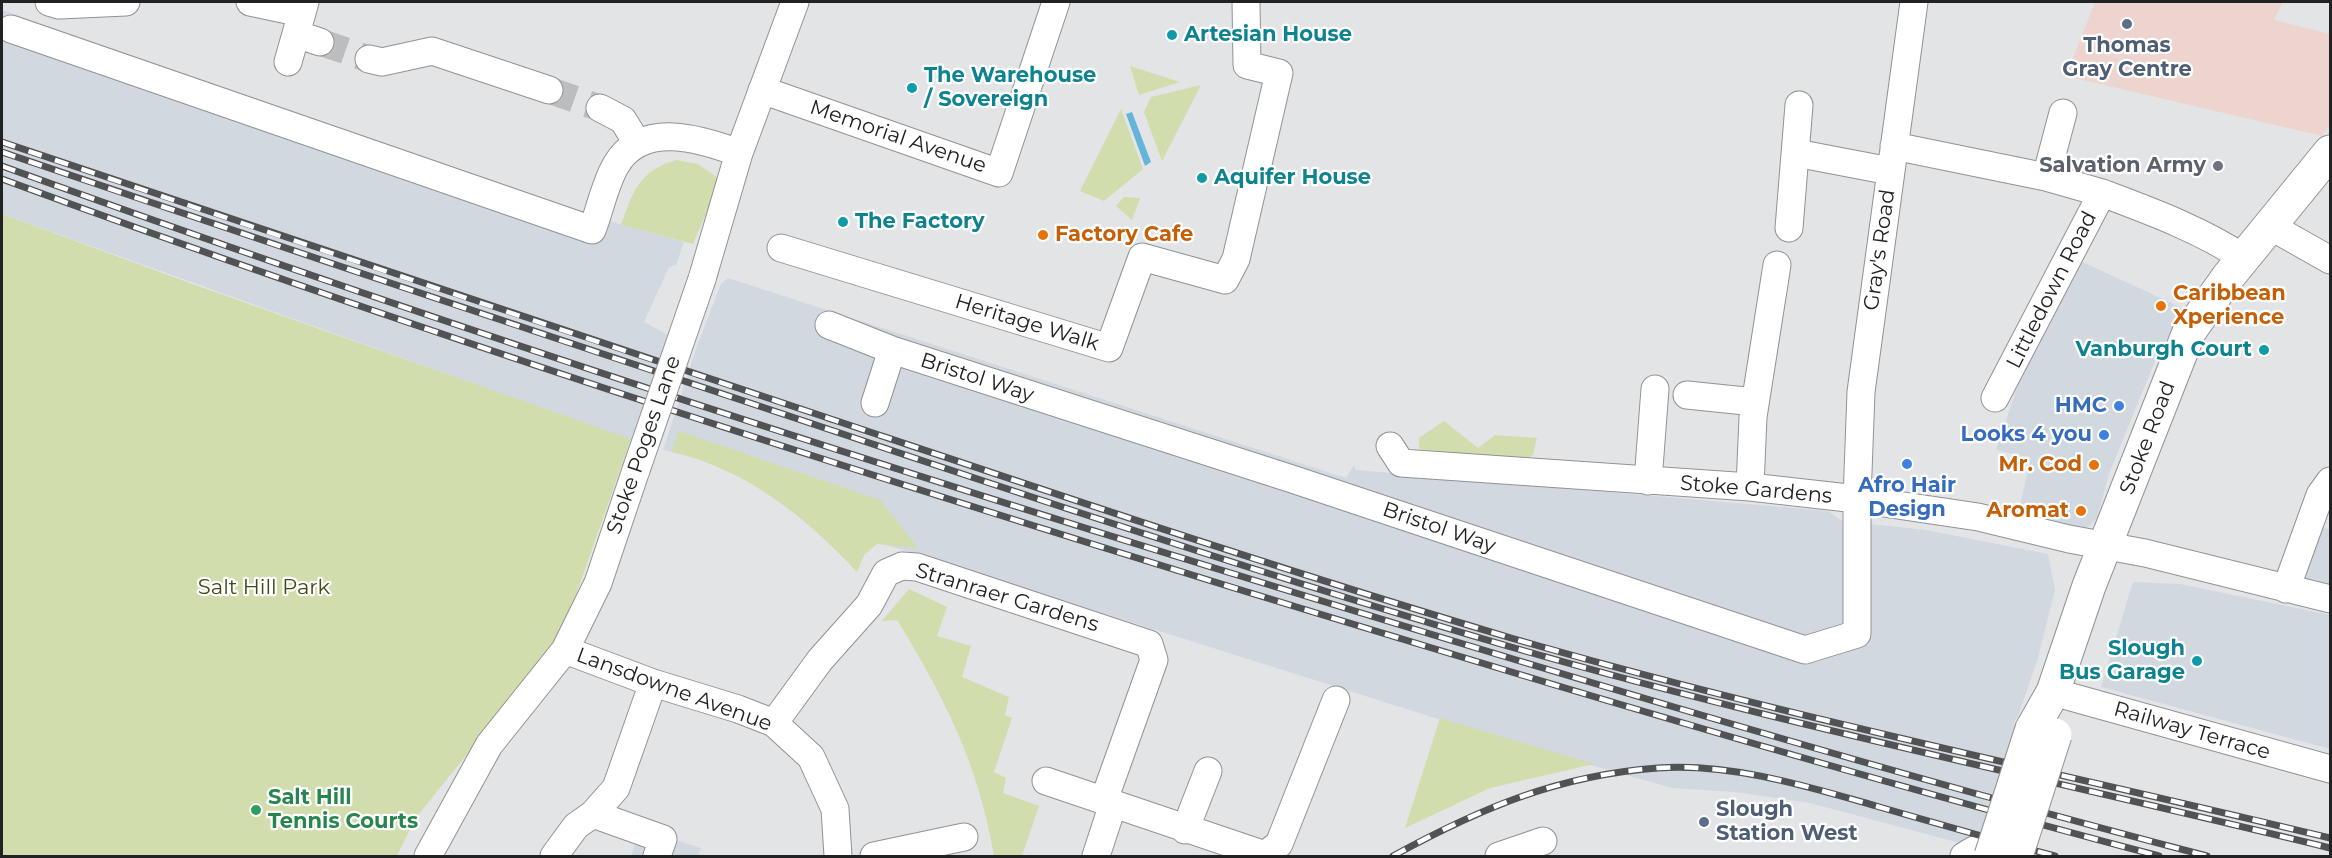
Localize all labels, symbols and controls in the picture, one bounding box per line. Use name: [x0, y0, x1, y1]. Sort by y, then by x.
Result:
marker: Thomas Gray Centre: [2120, 17, 2134, 31]
place label: Artesian House: [1184, 22, 1352, 48]
marker: Artesian House: [1165, 28, 1179, 42]
place label: Thomas Gray Centre: [2062, 33, 2192, 83]
place label: The Warehouse / Sovereign: [924, 63, 1096, 113]
marker: The Warehouse / Sovereign: [905, 81, 919, 95]
street label: Memorial Avenue: [806, 95, 990, 179]
place label: Salvation Army: [2039, 153, 2206, 179]
marker: Salvation Army: [2211, 159, 2225, 173]
place label: Aquifer House: [1214, 165, 1371, 191]
marker: Aquifer House: [1195, 171, 1209, 185]
street label: Gray's Road: [1859, 188, 1901, 312]
street label: Littledown Road: [2001, 207, 2103, 373]
place label: The Factory: [855, 209, 985, 235]
marker: The Factory: [836, 215, 850, 229]
place label: Factory Cafe: [1055, 222, 1193, 248]
marker: Factory Cafe: [1036, 228, 1050, 242]
place label: Caribbean Xperience: [2173, 281, 2286, 331]
street label: Heritage Walk: [952, 289, 1102, 357]
marker: Caribbean Xperience: [2154, 299, 2168, 313]
place label: Vanburgh Court: [2076, 337, 2252, 363]
marker: Vanburgh Court: [2257, 343, 2271, 357]
street label: Bristol Way: [917, 348, 1037, 408]
street label: Stoke Poges Lane: [602, 353, 686, 537]
street label: Stoke Road: [2115, 378, 2181, 498]
place label: HMC: [2055, 393, 2107, 419]
marker: HMC: [2112, 399, 2126, 413]
place label: Looks 4 you: [1961, 422, 2092, 448]
marker: Looks 4 you: [2097, 428, 2111, 442]
place label: Mr. Cod: [1999, 452, 2082, 478]
marker: Afro Hair Design: [1900, 457, 1914, 471]
marker: Mr. Cod: [2087, 458, 2101, 472]
street label: Stoke Gardens: [1679, 471, 1833, 509]
place label: Afro Hair Design: [1858, 473, 1956, 523]
street label: Bristol Way: [1379, 497, 1499, 559]
place label: Aromat: [1986, 498, 2069, 524]
marker: Aromat: [2074, 504, 2088, 518]
street label: Stranraer Gardens: [912, 558, 1102, 638]
park label: Salt Hill Park: [198, 575, 330, 601]
place label: Slough Bus Garage: [2059, 636, 2185, 686]
street label: Lansdowne Avenue: [573, 643, 775, 737]
marker: Slough Bus Garage: [2190, 654, 2204, 668]
street label: Railway Terrace: [2111, 697, 2273, 765]
place label: Salt Hill Tennis Courts: [268, 785, 418, 835]
place label: Slough Station West: [1716, 797, 1858, 847]
marker: Salt Hill Tennis Courts: [249, 803, 263, 817]
marker: Slough Station West: [1697, 815, 1711, 829]

